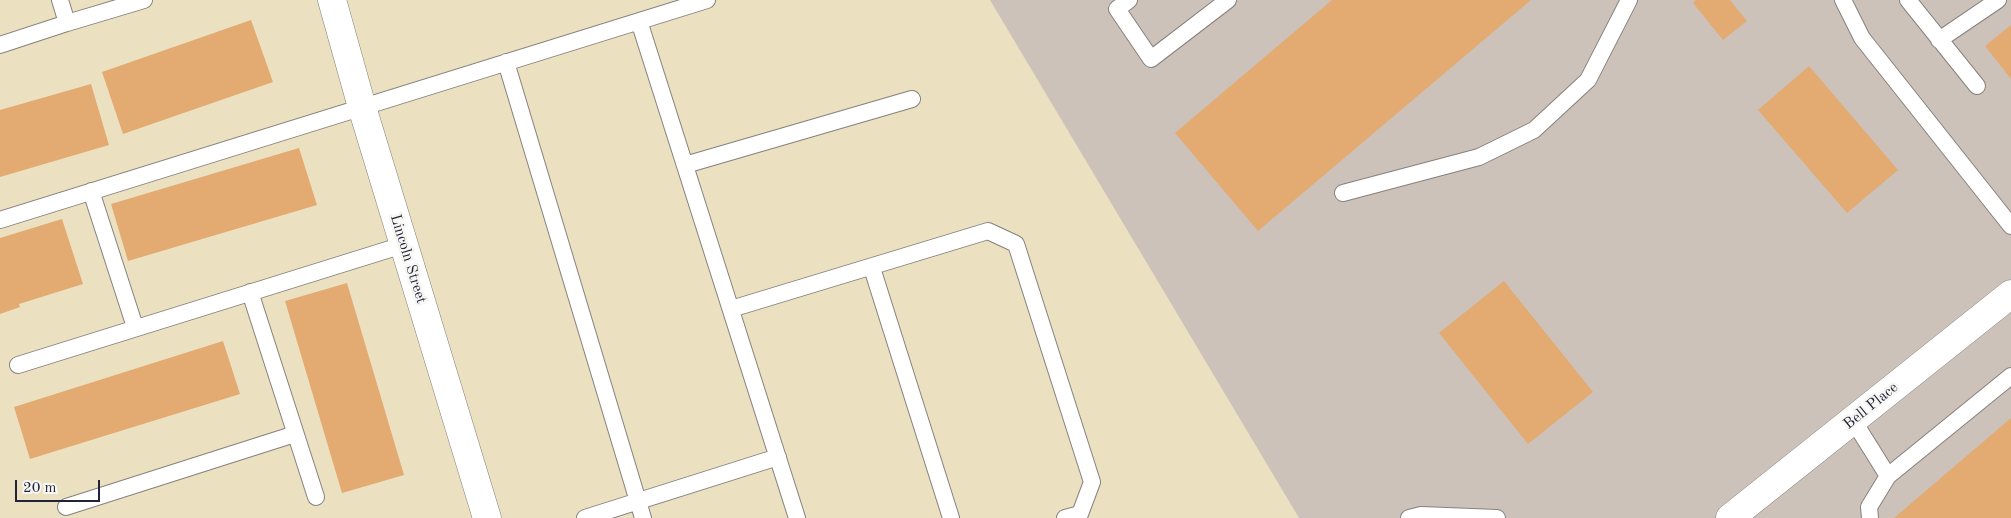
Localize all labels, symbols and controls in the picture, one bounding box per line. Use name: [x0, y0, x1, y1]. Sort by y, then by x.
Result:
street label: Lincoln Street: [386, 212, 430, 306]
street label: Bell Place: [1840, 379, 1902, 433]
scale bar: [18, 470, 102, 502]
text: 20 m: [23, 481, 57, 496]

